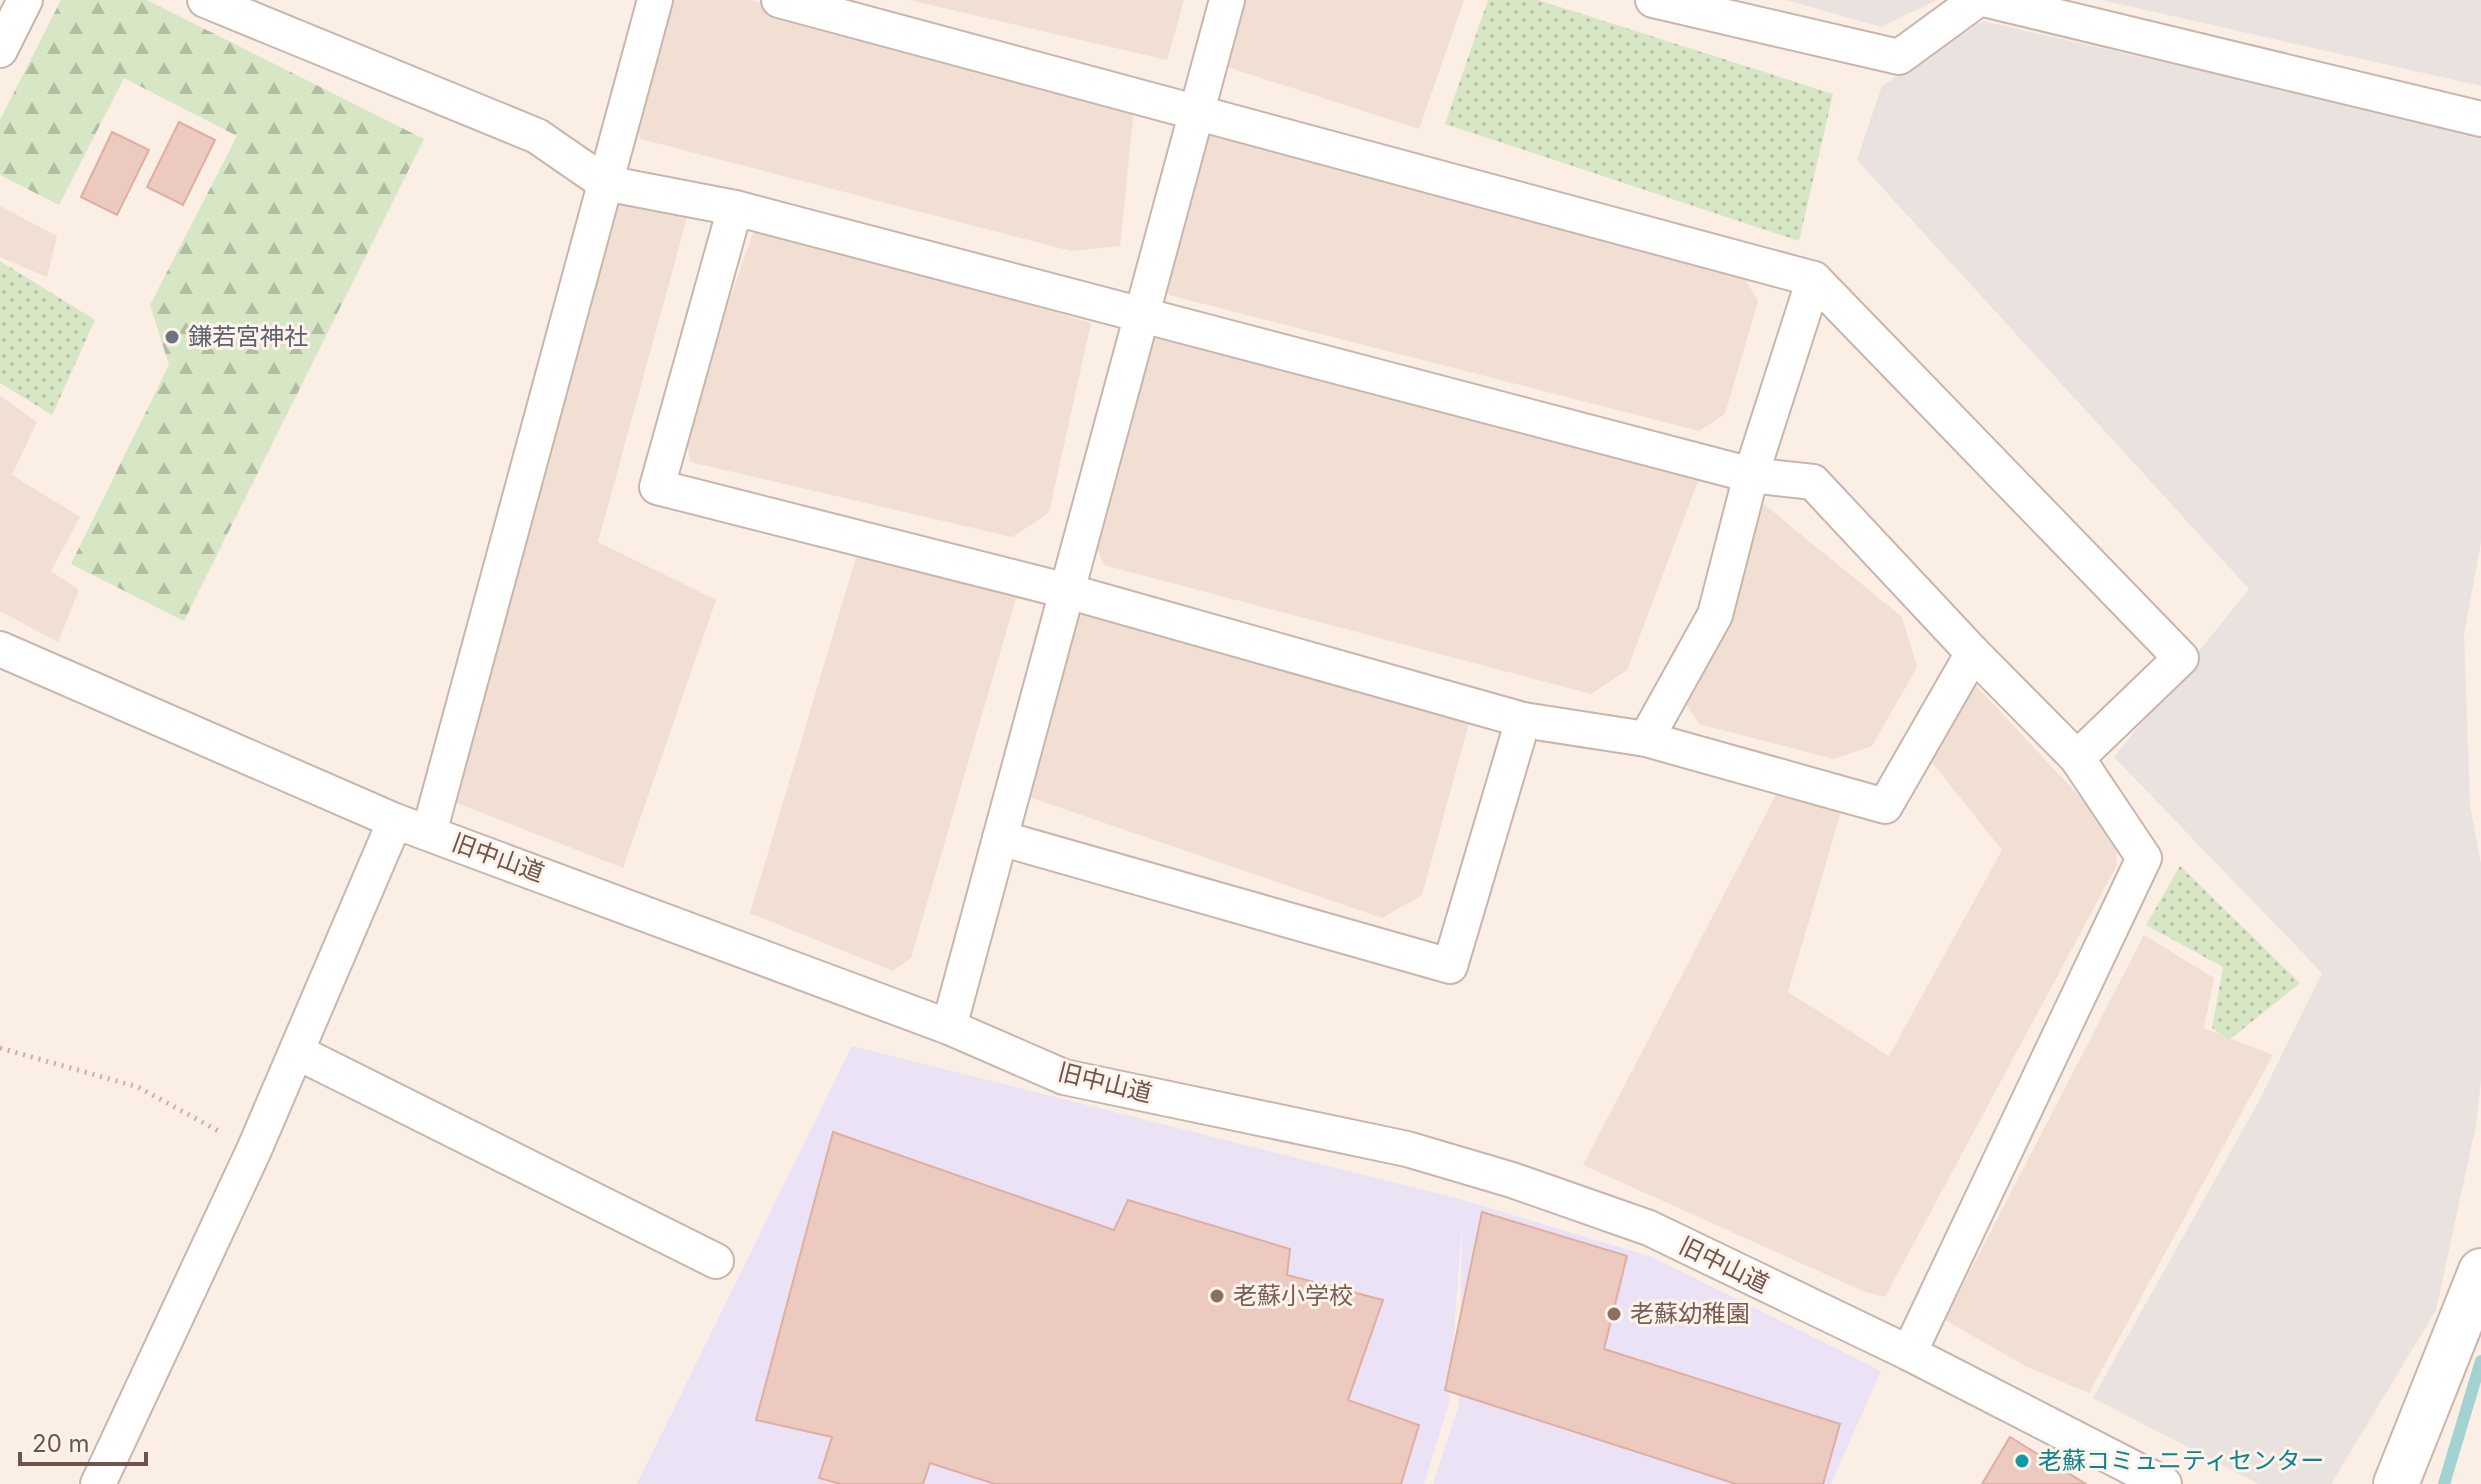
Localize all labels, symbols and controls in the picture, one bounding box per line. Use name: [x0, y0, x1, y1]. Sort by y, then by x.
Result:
place label: 鎌若宮神社: [188, 322, 308, 351]
marker: 鎌若宮神社: [163, 328, 181, 346]
street label: 旧中山道: [448, 827, 548, 888]
street label: 旧中山道: [1055, 1057, 1155, 1108]
street label: 旧中山道: [1675, 1230, 1774, 1299]
place label: 老蘇小学校: [1233, 1281, 1353, 1310]
marker: 老蘇小学校: [1208, 1287, 1226, 1305]
place label: 老蘇幼稚園: [1630, 1299, 1750, 1328]
marker: 老蘇幼稚園: [1605, 1305, 1623, 1323]
scale bar: [20, 1416, 146, 1466]
text: 20 m: [32, 1429, 90, 1458]
place label: 老蘇コミュニティセンター: [2038, 1446, 2325, 1475]
marker: 老蘇コミュニティセンター: [2013, 1452, 2031, 1470]

